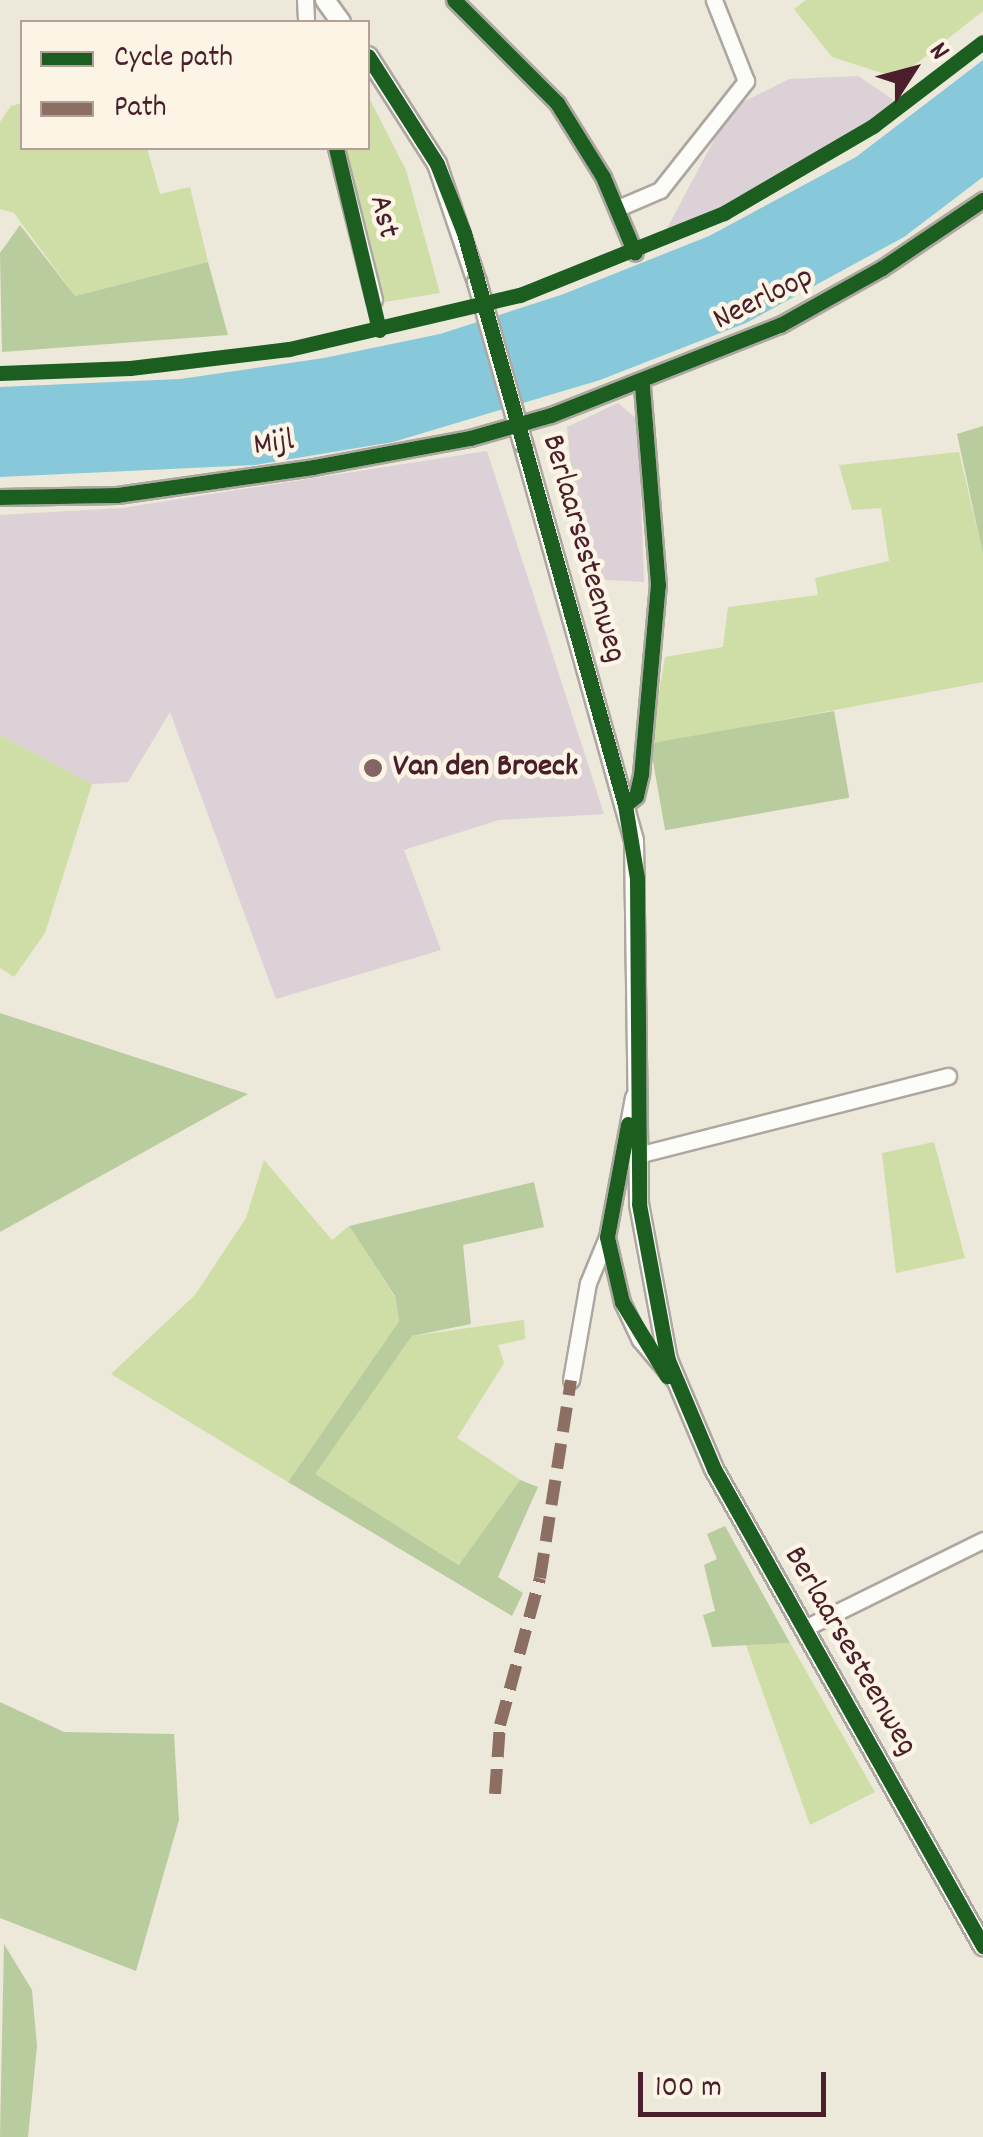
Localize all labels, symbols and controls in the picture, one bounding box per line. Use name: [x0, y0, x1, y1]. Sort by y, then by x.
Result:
legend: [20, 20, 370, 150]
north arrow: [863, 20, 963, 120]
text: N: [917, 35, 958, 70]
text: Cycle path: [114, 38, 233, 81]
text: Path: [114, 88, 167, 131]
street label: Ast: [358, 192, 406, 242]
street label: Neerloop: [708, 259, 820, 341]
street label: Mijl: [251, 423, 297, 467]
street label: Berlaarsesteenweg: [531, 431, 633, 667]
place label: Van den Broeck: [393, 749, 578, 787]
marker: Van den Broeck: [362, 757, 384, 779]
street label: Berlaarsesteenweg: [774, 1541, 924, 1763]
scale bar: [643, 2052, 830, 2114]
text: 100 m: [655, 2068, 722, 2111]

